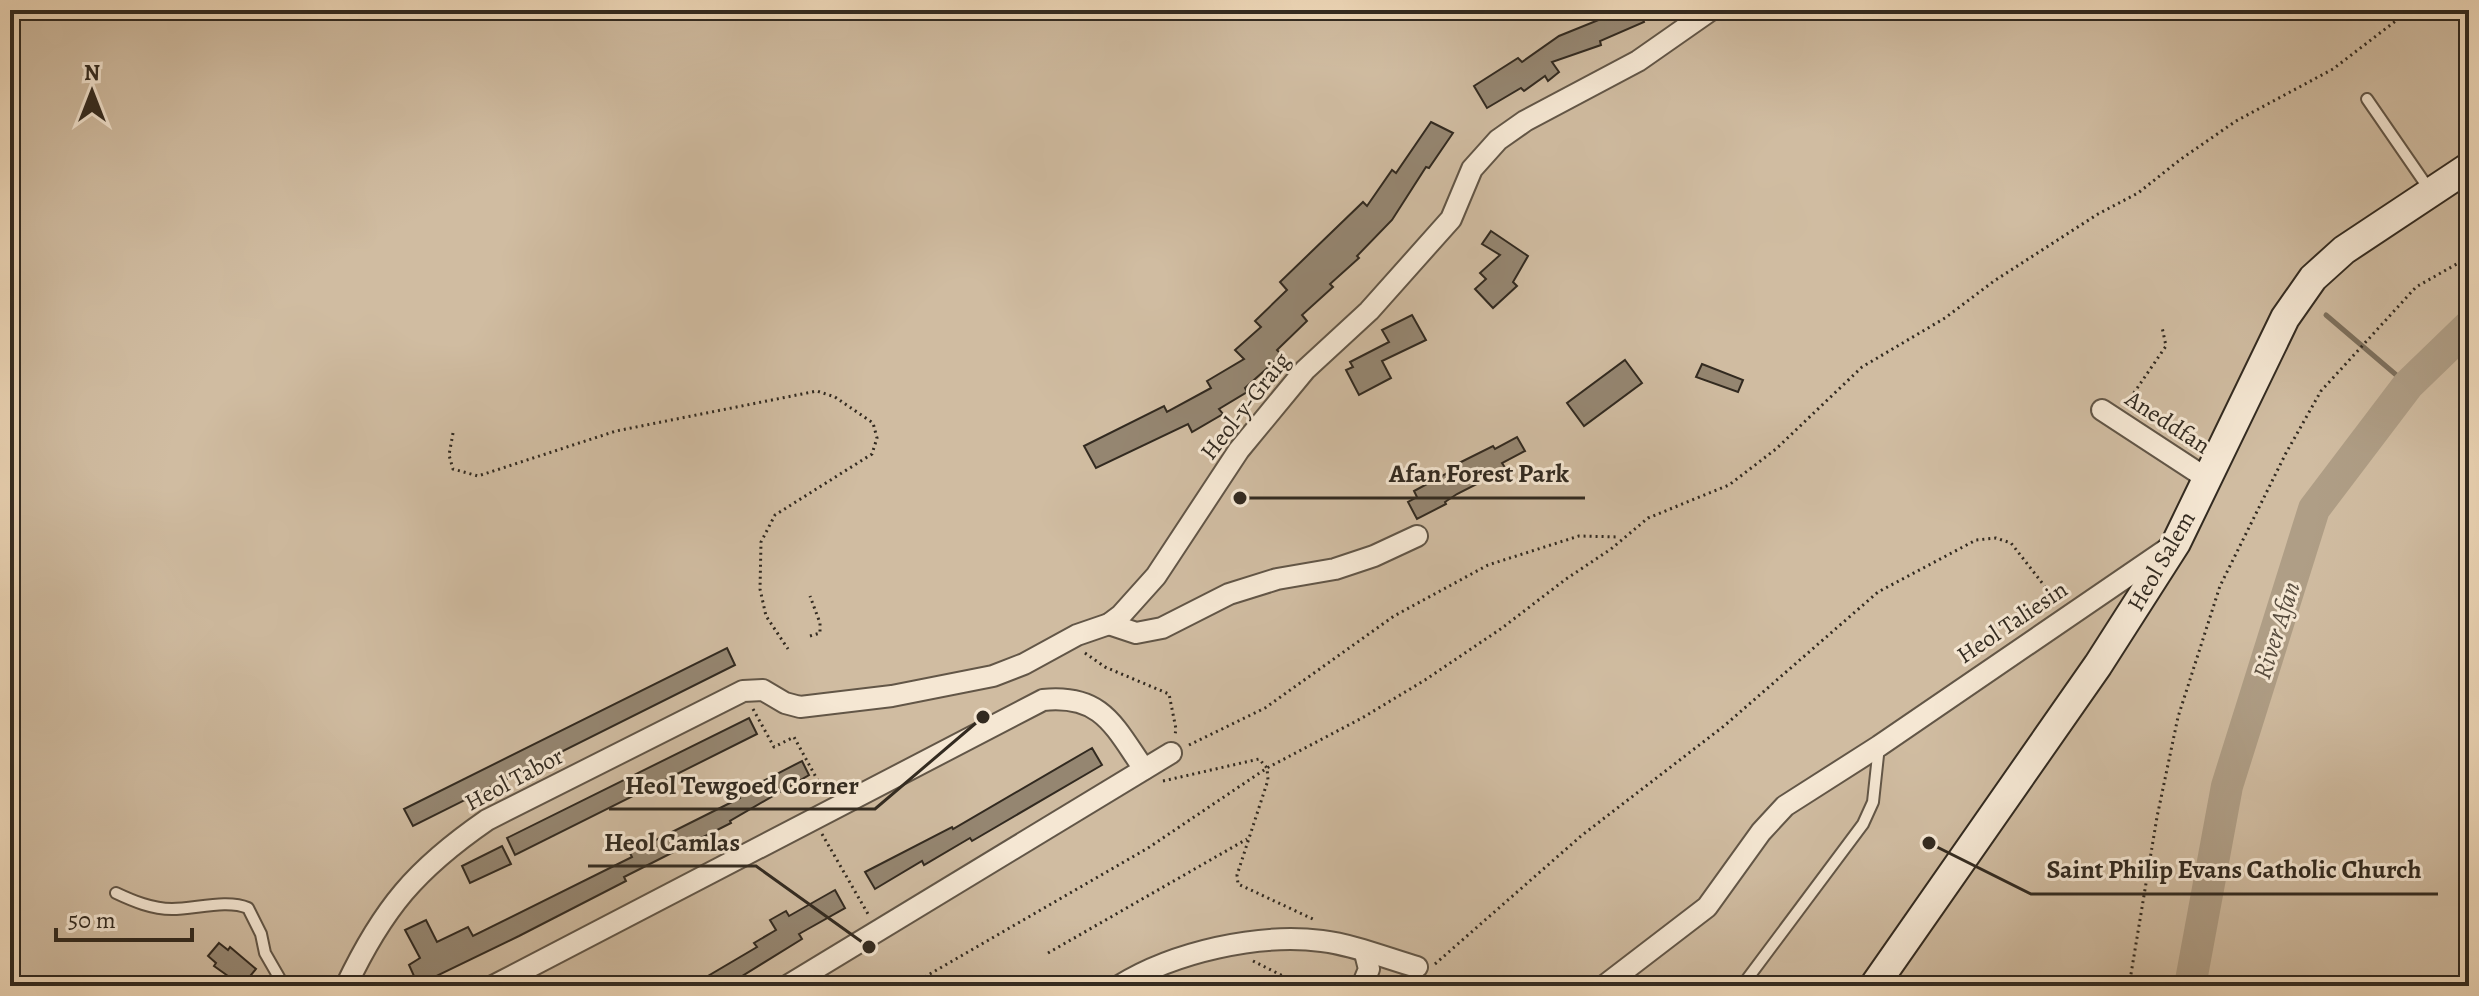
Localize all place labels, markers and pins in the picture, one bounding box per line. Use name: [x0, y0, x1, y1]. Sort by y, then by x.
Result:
callout: Afan Forest Park: [1373, 448, 1585, 498]
callout: Heol Tewgoed Corner: [609, 759, 875, 809]
callout: Heol Camlas: [588, 816, 756, 866]
callout: Saint Philip Evans Catholic Church: [2031, 844, 2438, 894]

